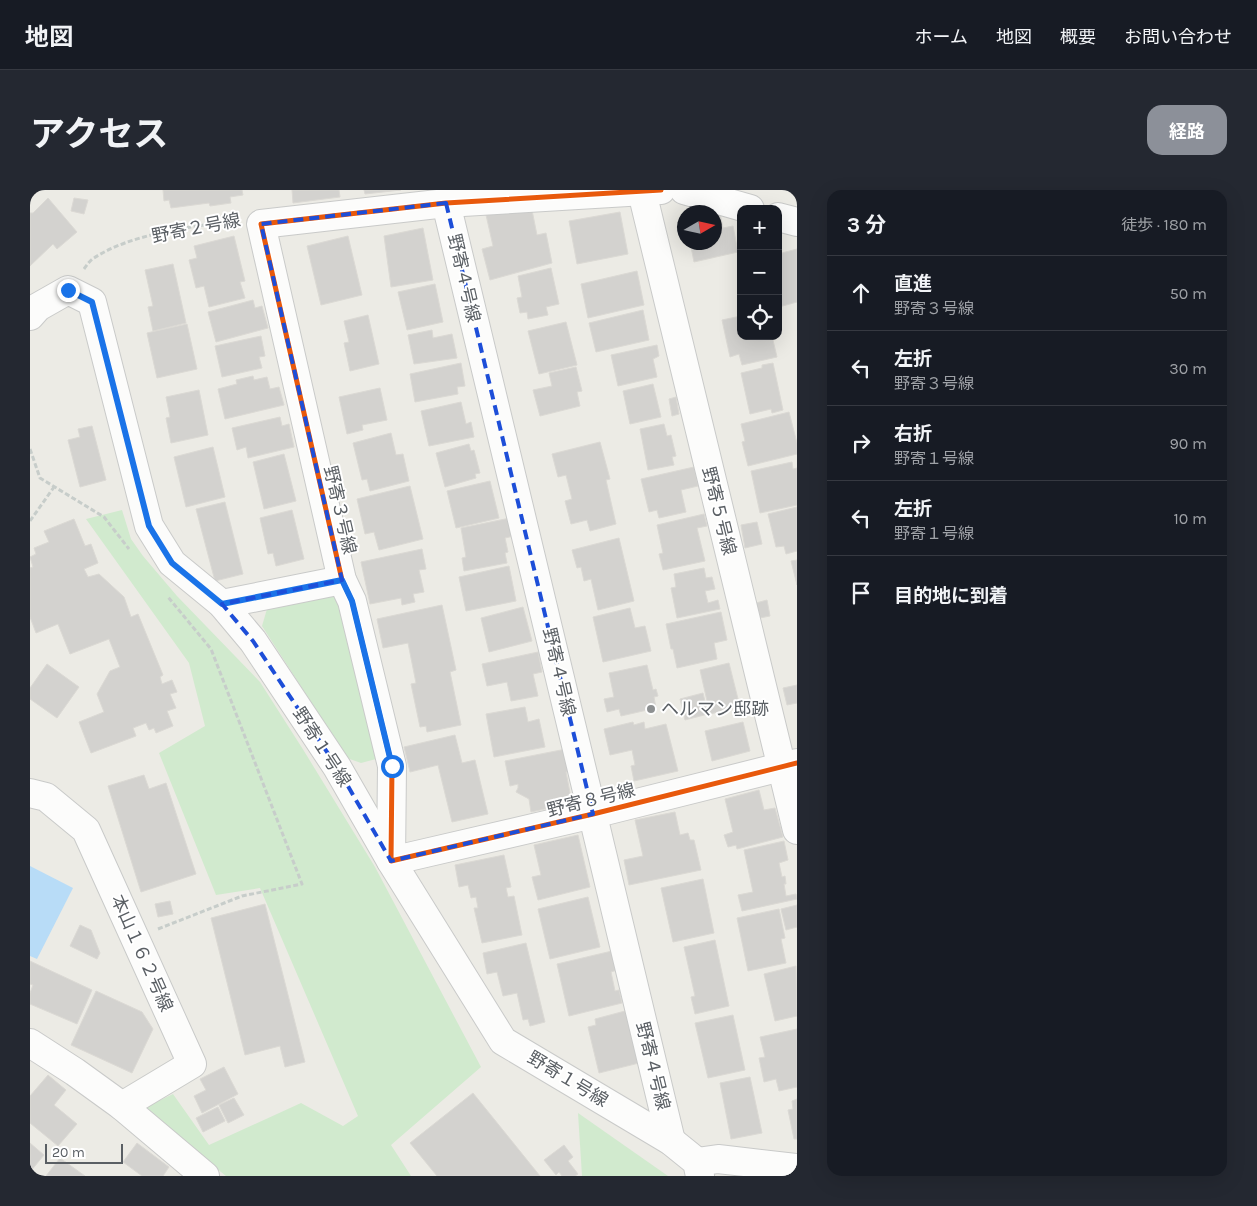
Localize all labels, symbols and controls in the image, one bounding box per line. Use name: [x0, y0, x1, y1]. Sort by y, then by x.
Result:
text: 地図: [25, 23, 73, 51]
text: ホーム: [915, 26, 968, 48]
text: 地図: [996, 26, 1032, 48]
text: 概要: [1060, 26, 1096, 48]
text: お問い合わせ: [1124, 26, 1232, 48]
button: 経路: [1147, 105, 1227, 155]
text: アクセス: [30, 114, 168, 155]
north arrow: [677, 205, 722, 250]
map controls: [737, 205, 782, 340]
button: +: [737, 205, 782, 250]
street label: 野寄２号線: [150, 209, 242, 247]
text: 3 分: [847, 213, 886, 237]
text: 徒歩 · 180 m: [1121, 215, 1207, 234]
street label: 野寄４号線: [443, 232, 485, 324]
button: −: [737, 250, 782, 295]
text: 直進: [894, 273, 932, 295]
route end: [57, 279, 80, 302]
icon: ahead: [847, 279, 875, 307]
text: 50 m: [1170, 284, 1207, 303]
button: locate: [737, 295, 782, 340]
text: 野寄３号線: [894, 299, 974, 318]
text: 左折: [894, 348, 932, 370]
icon: left: [847, 354, 875, 382]
text: 30 m: [1169, 359, 1207, 378]
text: 野寄３号線: [894, 374, 974, 393]
text: 右折: [894, 423, 932, 445]
icon: right: [847, 429, 875, 457]
text: 90 m: [1169, 434, 1207, 453]
text: 野寄１号線: [894, 449, 974, 468]
street label: 野寄３号線: [319, 464, 361, 556]
street label: 野寄５号線: [697, 465, 741, 557]
text: 左折: [894, 498, 932, 520]
icon: left: [847, 504, 875, 532]
text: 10 m: [1173, 509, 1207, 528]
text: 野寄１号線: [894, 524, 974, 543]
icon: arrive: [847, 579, 875, 607]
text: 目的地に到着: [894, 585, 1008, 607]
street label: 野寄４号線: [538, 626, 580, 718]
place label: ヘルマン邸跡: [661, 698, 769, 720]
street label: 野寄１号線: [288, 703, 356, 791]
marker: ヘルマン邸跡: [645, 703, 657, 715]
route start: [381, 755, 404, 778]
street label: 野寄８号線: [545, 778, 637, 822]
street label: 本山１６２号線: [106, 891, 178, 1015]
street label: 野寄４号線: [631, 1020, 675, 1112]
street label: 野寄１号線: [524, 1046, 612, 1112]
scale bar: [45, 1141, 122, 1164]
text: 20 m: [52, 1144, 85, 1161]

